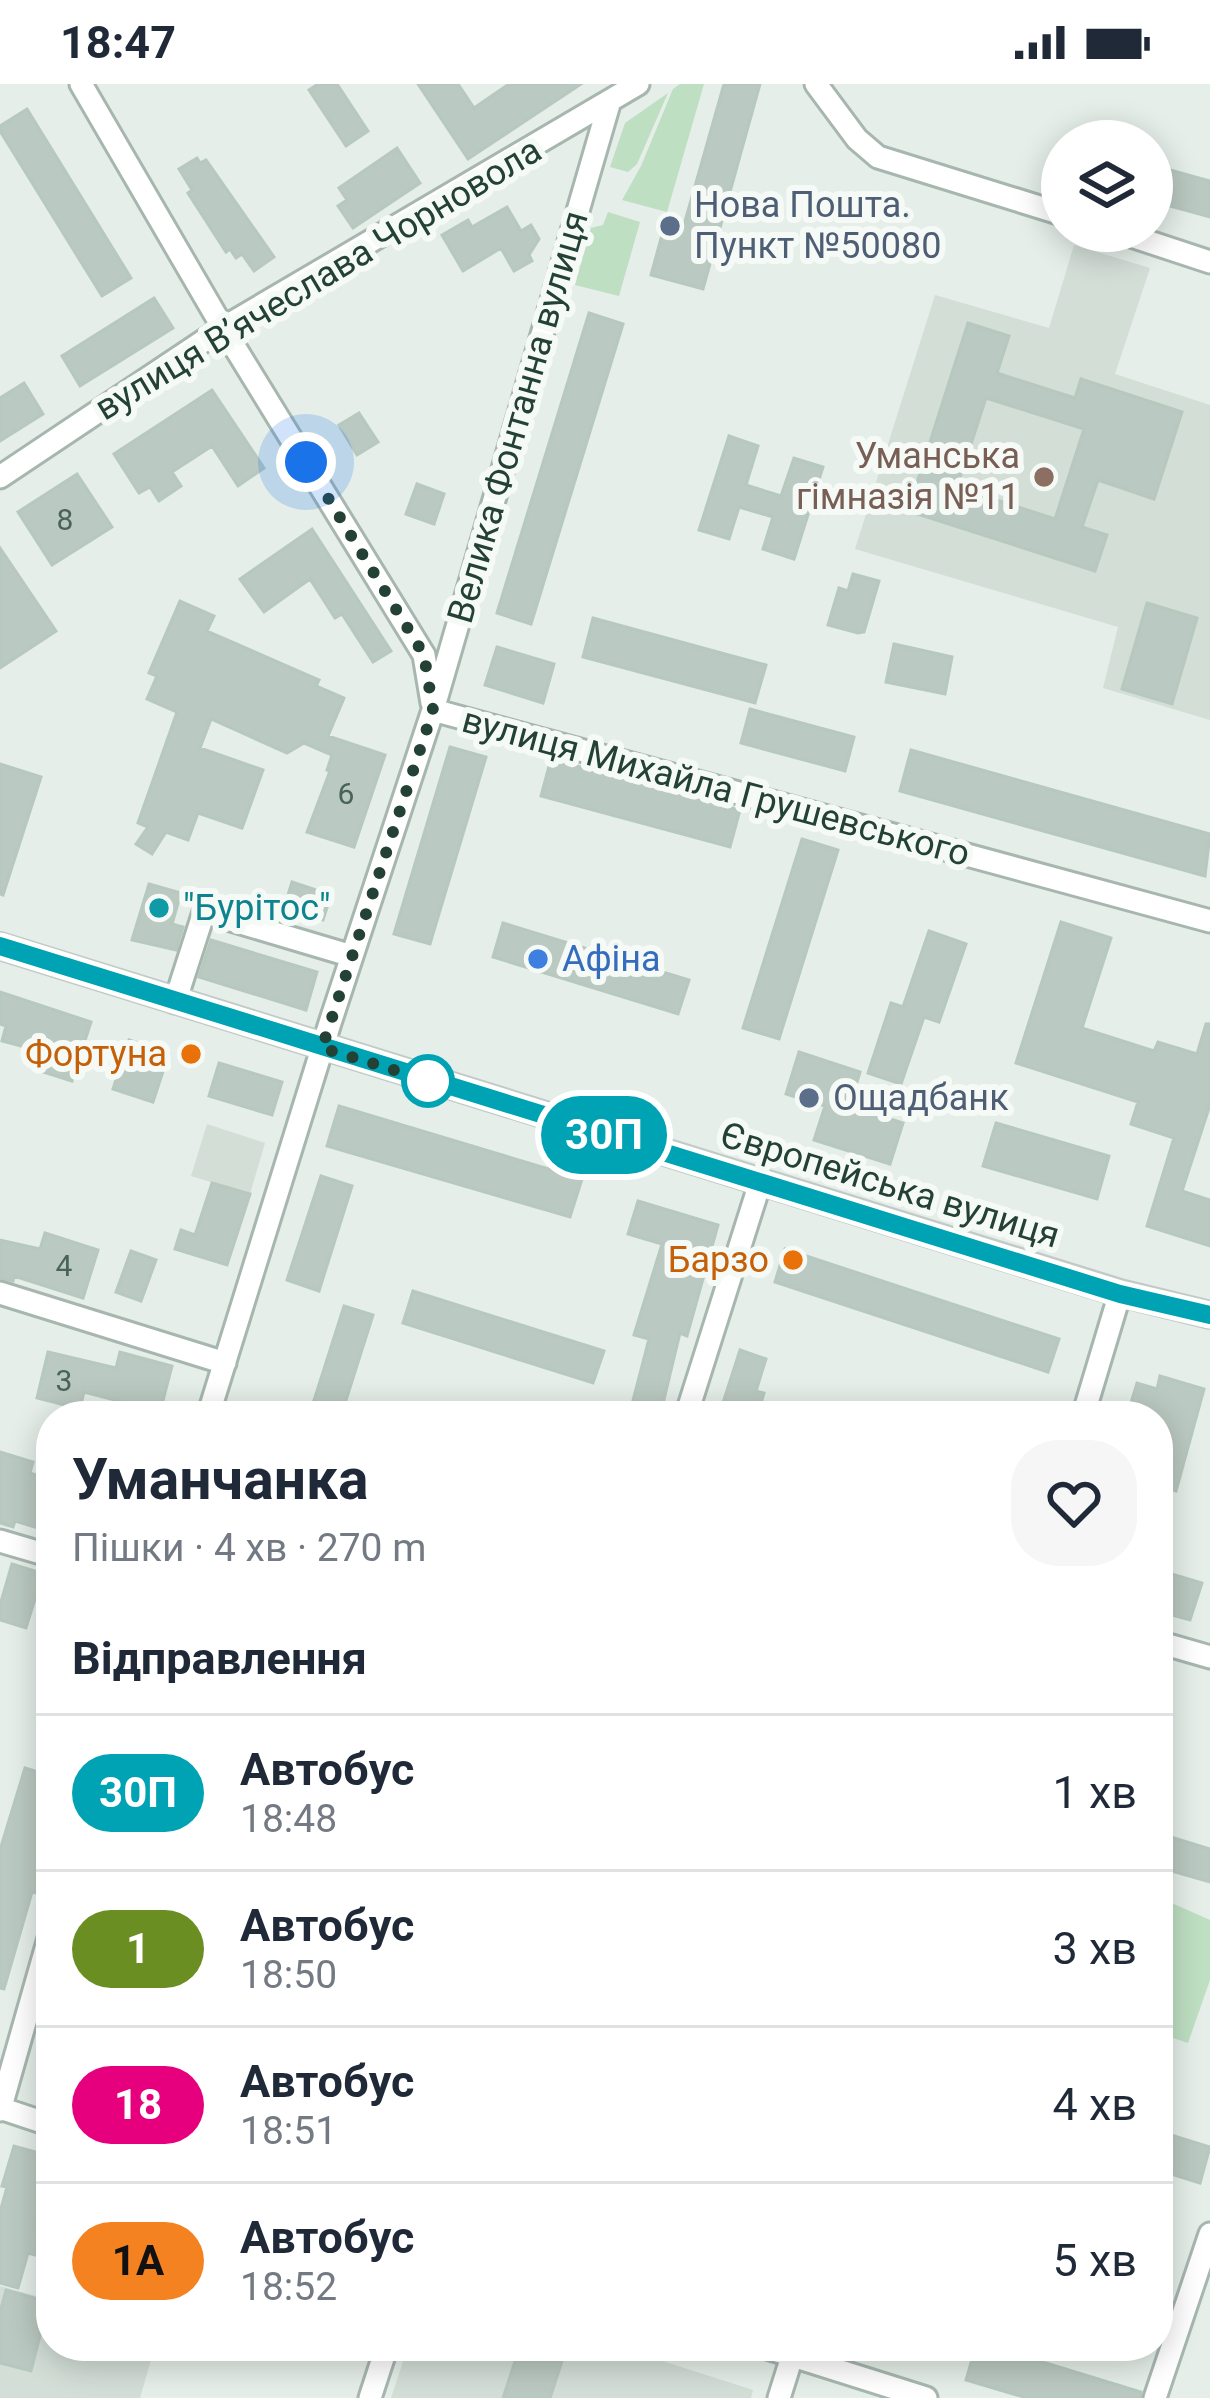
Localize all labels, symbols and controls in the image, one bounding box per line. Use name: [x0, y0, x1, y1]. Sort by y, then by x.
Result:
text: 18:47: [60, 16, 176, 69]
map controls: [1041, 120, 1173, 252]
button: layers: [1041, 120, 1173, 252]
street label: вулиця В’ячеслава Чорновола: [87, 129, 549, 429]
place label: Нова Пошта. Пункт №50080: [694, 184, 941, 267]
street label: Велика Фонтанна вулиця: [439, 206, 597, 628]
marker: Нова Пошта. Пункт №50080: [657, 213, 683, 239]
your location: [276, 432, 336, 492]
place label: Уманська гімназія №11: [796, 435, 1020, 518]
marker: Уманська гімназія №11: [1031, 464, 1057, 490]
house number: 8: [57, 502, 73, 537]
street label: вулиця Михайла Грушевського: [458, 699, 974, 875]
house number: 6: [338, 776, 354, 811]
place label: "Бурітос": [183, 887, 331, 929]
marker: "Бурітос": [146, 895, 172, 921]
place label: Афіна: [562, 938, 661, 980]
marker: Афіна: [525, 946, 551, 972]
place label: Фортуна: [25, 1033, 167, 1075]
marker: Фортуна: [178, 1041, 204, 1067]
unlabelled marker: [403, 1056, 453, 1106]
place label: Ощадбанк: [833, 1077, 1009, 1119]
marker: Ощадбанк: [796, 1085, 822, 1111]
line badge: 30П: [535, 1096, 673, 1174]
text: 30П: [565, 1110, 643, 1159]
street label: Європейська вулиця: [715, 1113, 1065, 1257]
place label: Барзо: [668, 1239, 769, 1281]
marker: Барзо: [780, 1247, 806, 1273]
house number: 4: [56, 1248, 73, 1283]
house number: 3: [56, 1363, 72, 1398]
button: heart: [1011, 1440, 1137, 1566]
text: Уманчанка: [72, 1446, 368, 1513]
text: Пішки · 4 хв · 270 m: [72, 1525, 426, 1571]
text: Відправлення: [72, 1632, 367, 1685]
text: Автобус: [240, 1743, 415, 1796]
text: 1 хв: [1052, 1766, 1137, 1819]
text: 30П: [99, 1768, 177, 1817]
text: 18:48: [240, 1796, 337, 1842]
text: Автобус: [240, 1899, 415, 1952]
text: 3 хв: [1052, 1922, 1137, 1975]
text: 1: [126, 1924, 150, 1973]
text: 18:50: [240, 1952, 337, 1998]
text: Автобус: [240, 2055, 415, 2108]
text: 4 хв: [1052, 2078, 1137, 2131]
text: 18: [114, 2080, 162, 2129]
text: 18:51: [240, 2108, 337, 2154]
text: Автобус: [240, 2211, 415, 2264]
text: 5 хв: [1052, 2234, 1137, 2287]
text: 1А: [112, 2236, 164, 2285]
text: 18:52: [240, 2264, 337, 2310]

